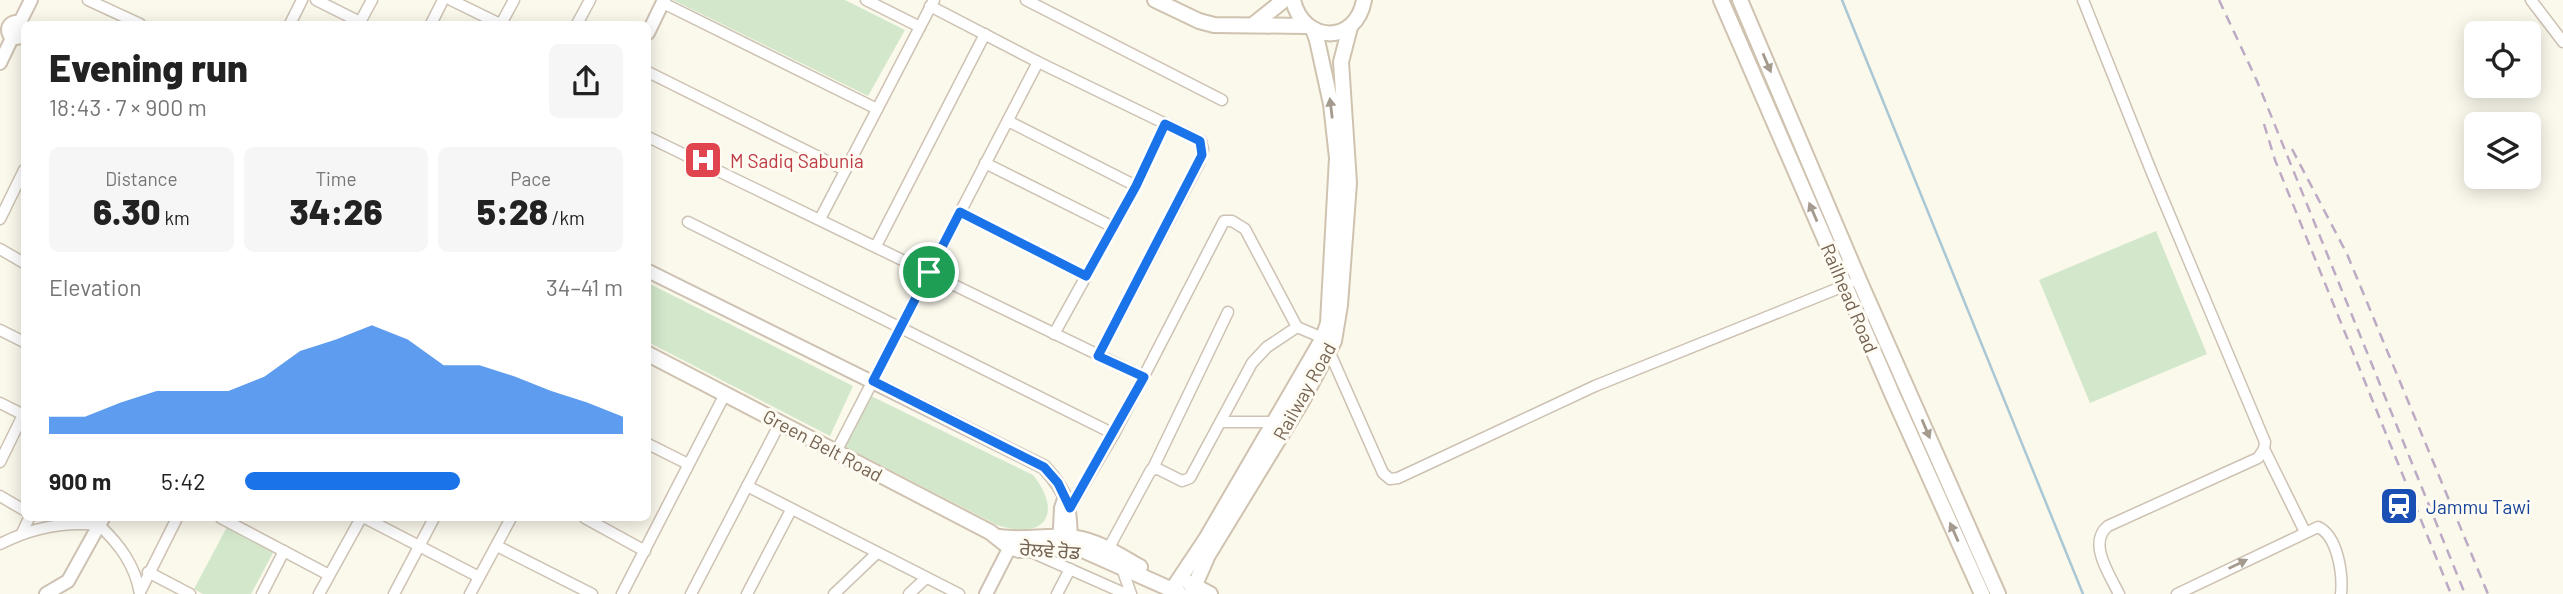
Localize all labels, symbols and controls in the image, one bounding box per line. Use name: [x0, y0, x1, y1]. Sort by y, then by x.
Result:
map controls: [2464, 21, 2541, 189]
button: locate: [2464, 21, 2541, 98]
text: Evening run: [49, 44, 248, 90]
button: share: [549, 44, 623, 118]
one-way arrow: [1761, 53, 1773, 73]
text: 18:43 · 7 × 900 m: [49, 93, 207, 121]
one-way arrow: [1325, 97, 1336, 119]
button: layers: [2464, 112, 2541, 189]
hospital icon: M Sadiq Sabunia: [682, 139, 724, 181]
place label: M Sadiq Sabunia: [730, 149, 864, 172]
text: Distance: [105, 167, 178, 190]
text: Time: [315, 167, 357, 190]
text: Pace: [510, 167, 551, 190]
text: 6.30: [93, 190, 161, 232]
text: 34:26: [289, 190, 383, 232]
text: 5:28: [477, 190, 548, 232]
one-way arrow: [1807, 201, 1818, 222]
text: km: [161, 206, 190, 229]
text: /km: [548, 206, 585, 229]
street label: Railhead Road: [1817, 240, 1883, 356]
pin: [899, 242, 959, 302]
icon: arrive: [910, 253, 948, 291]
text: Elevation: [49, 273, 142, 301]
text: 34–41 m: [546, 273, 623, 301]
street label: Railway Road: [1268, 338, 1340, 444]
street label: Green Belt Road: [759, 404, 887, 486]
one-way arrow: [1921, 418, 1932, 439]
text: 900 m: [49, 467, 111, 495]
text: 5:42: [161, 467, 206, 495]
station icon: Jammu Tawi: [2378, 485, 2420, 527]
place label: Jammu Tawi: [2426, 495, 2531, 518]
one-way arrow: [1948, 522, 1960, 542]
street label: ਰੇਲਵੇ ਰੋਡ: [1018, 536, 1082, 564]
one-way arrow: [2228, 559, 2249, 570]

